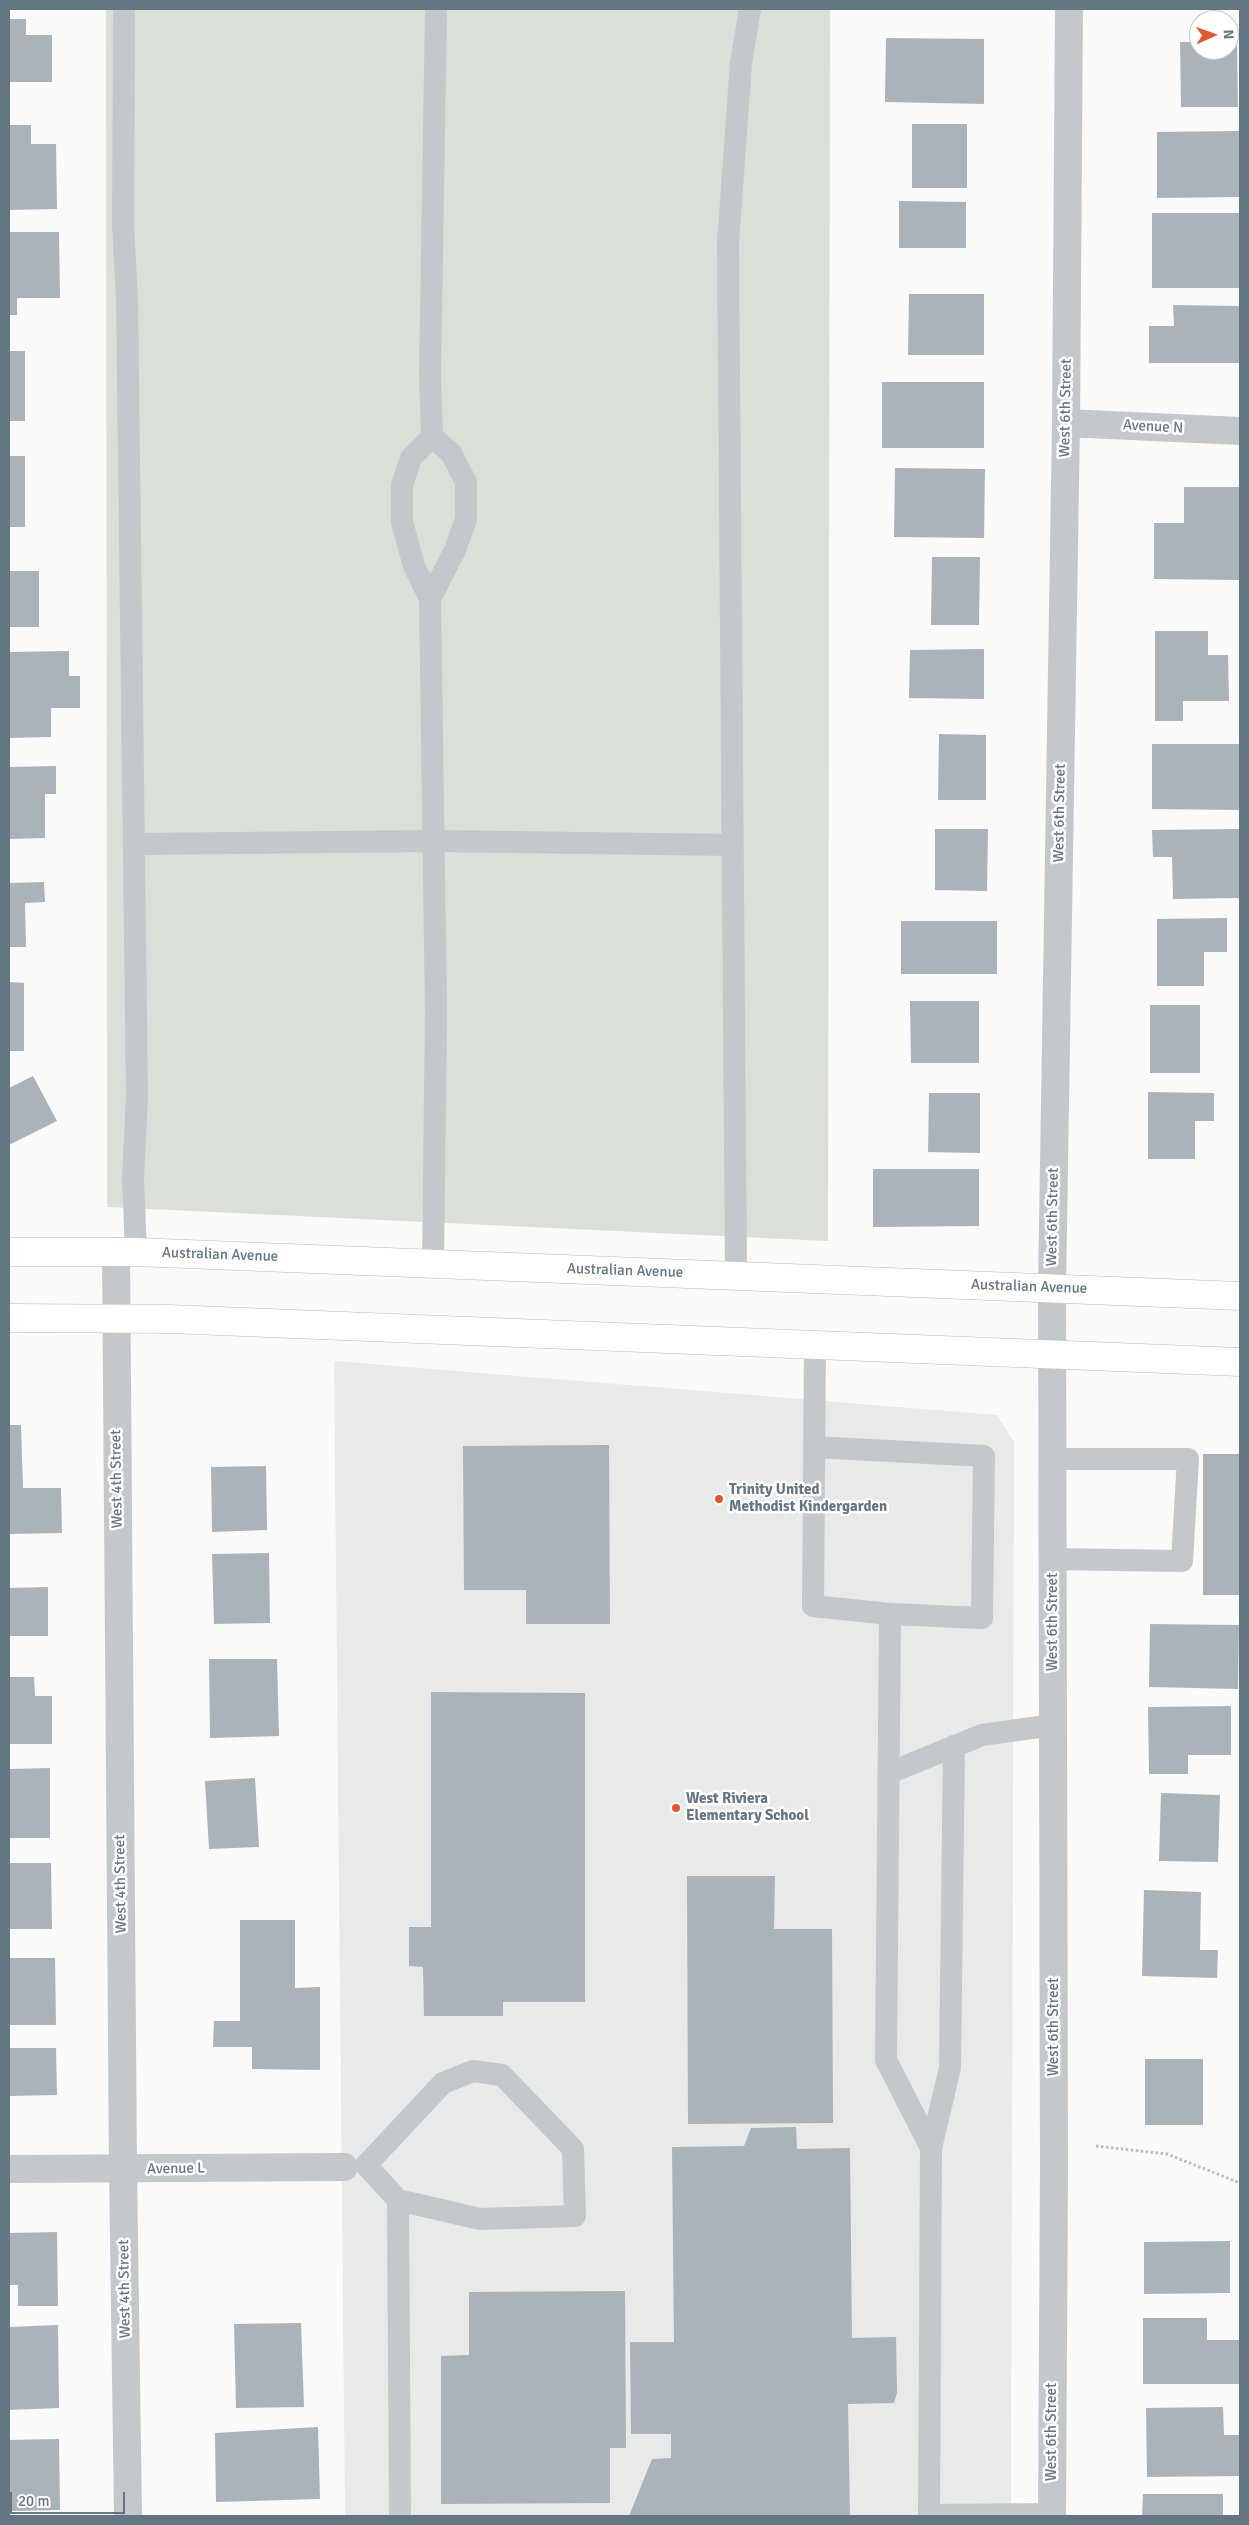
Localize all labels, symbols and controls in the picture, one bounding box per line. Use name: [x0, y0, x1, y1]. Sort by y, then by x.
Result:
north arrow: [1189, 10, 1239, 60]
text: N: [1220, 29, 1237, 40]
street label: West 6th Street: [1056, 359, 1076, 457]
street label: Avenue N: [1122, 416, 1184, 438]
street label: West 6th Street: [1050, 764, 1070, 862]
street label: West 6th Street: [1043, 1168, 1063, 1266]
street label: Australian Avenue: [161, 1244, 279, 1266]
street label: Australian Avenue: [566, 1260, 684, 1282]
street label: Australian Avenue: [970, 1276, 1088, 1298]
street label: West 4th Street: [107, 1430, 127, 1528]
place label: Trinity United Methodist Kindergarden: [729, 1481, 887, 1516]
marker: Trinity United Methodist Kindergarden: [713, 1493, 725, 1505]
street label: West 6th Street: [1044, 1573, 1062, 1671]
place label: West Riviera Elementary School: [686, 1790, 809, 1825]
marker: West Riviera Elementary School: [670, 1802, 682, 1814]
street label: West 4th Street: [111, 1835, 131, 1933]
street label: West 6th Street: [1045, 1978, 1063, 2076]
street label: Avenue L: [147, 2159, 205, 2179]
street label: West 4th Street: [115, 2240, 135, 2338]
street label: West 6th Street: [1043, 2383, 1061, 2481]
scale bar: [12, 2482, 128, 2514]
text: 20 m: [18, 2492, 49, 2510]

